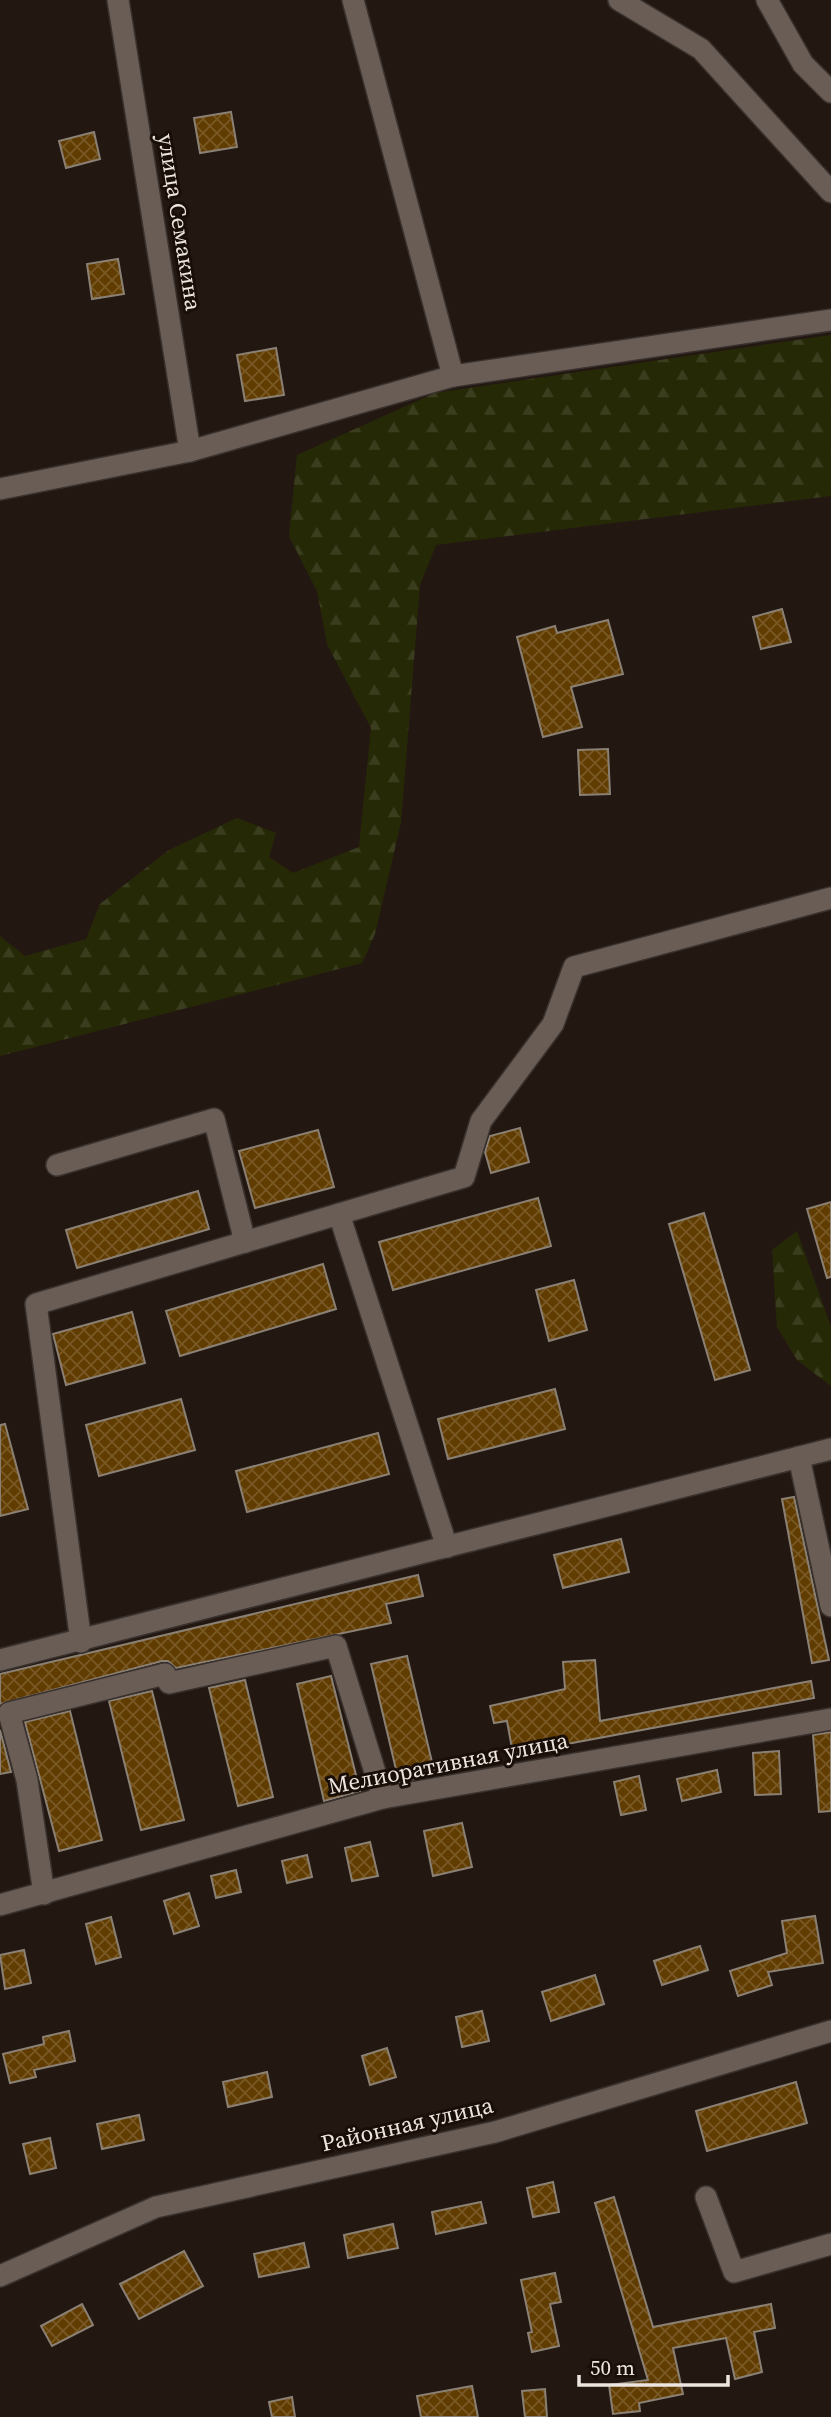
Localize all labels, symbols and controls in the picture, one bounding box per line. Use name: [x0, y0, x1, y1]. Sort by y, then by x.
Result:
street label: улица Семакина: [150, 131, 210, 313]
street label: Мелиоративная улица: [325, 1724, 571, 1802]
street label: Районная улица: [318, 2089, 496, 2159]
scale bar: [579, 2344, 728, 2388]
text: 50 m: [590, 2353, 635, 2382]

